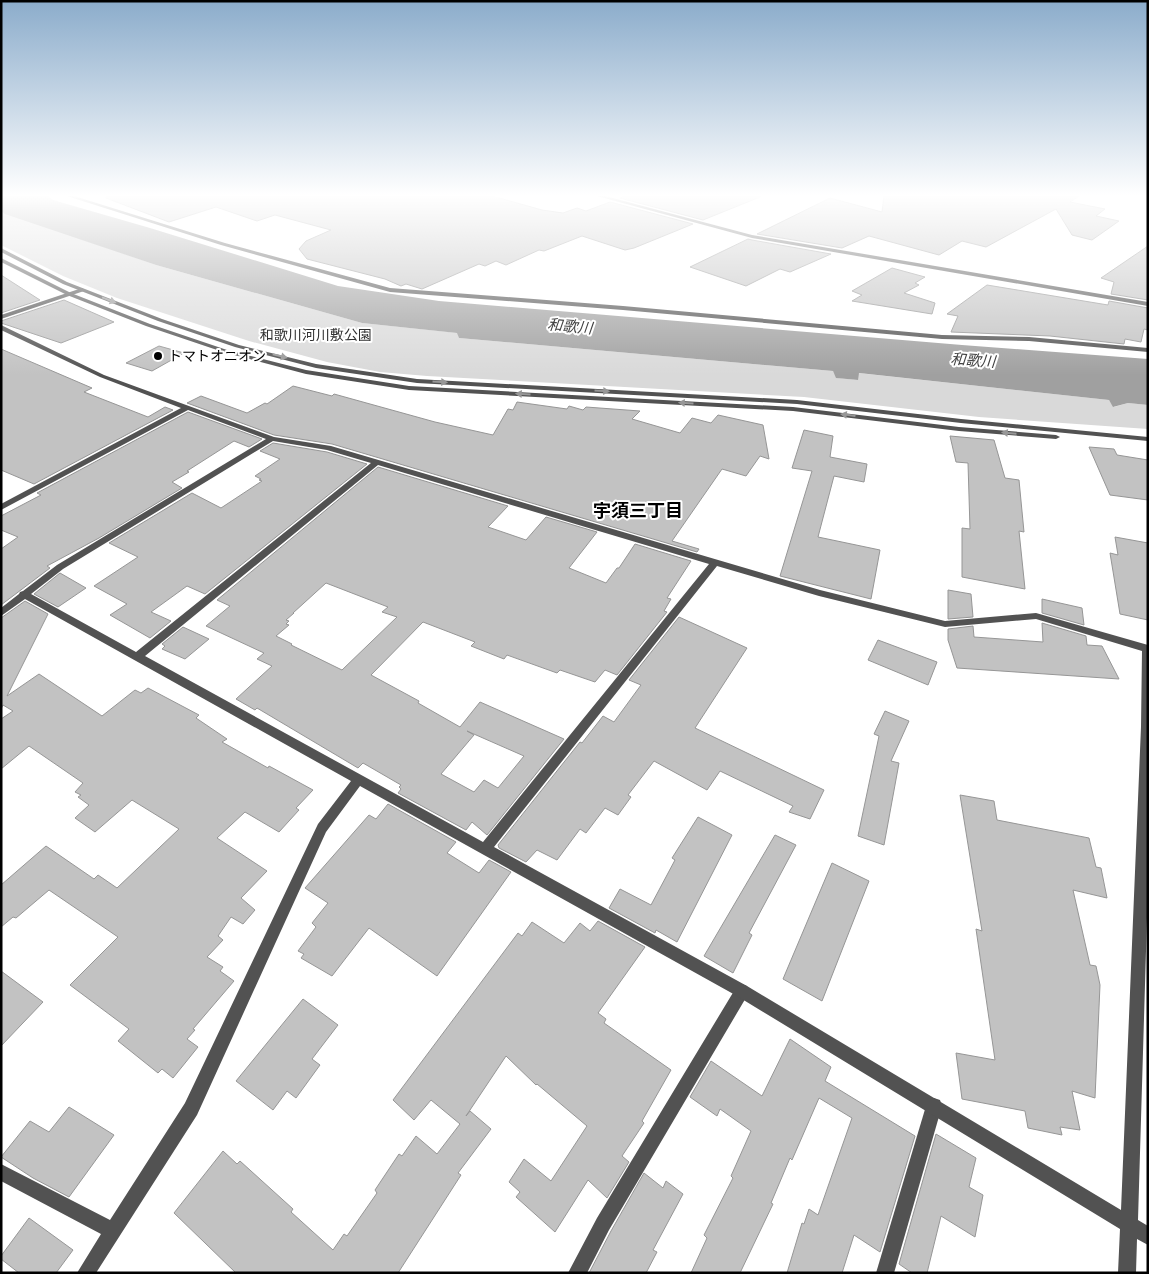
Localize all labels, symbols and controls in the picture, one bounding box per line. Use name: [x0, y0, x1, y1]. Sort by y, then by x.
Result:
one-way arrow: [102, 297, 116, 305]
water label: 和歌川: [547, 315, 595, 338]
park label: 和歌川河川敷公園: [260, 326, 372, 344]
place label: トマトオニオン: [168, 347, 266, 365]
water label: 和歌川: [950, 349, 998, 371]
marker: トマトオニオン: [152, 350, 164, 362]
one-way arrow: [272, 353, 287, 361]
one-way arrow: [432, 378, 448, 386]
one-way arrow: [594, 387, 610, 395]
one-way arrow: [515, 389, 531, 397]
one-way arrow: [677, 398, 693, 406]
one-way arrow: [839, 411, 855, 419]
one-way arrow: [1001, 429, 1017, 437]
district label: 宇須三丁目: [593, 500, 683, 522]

